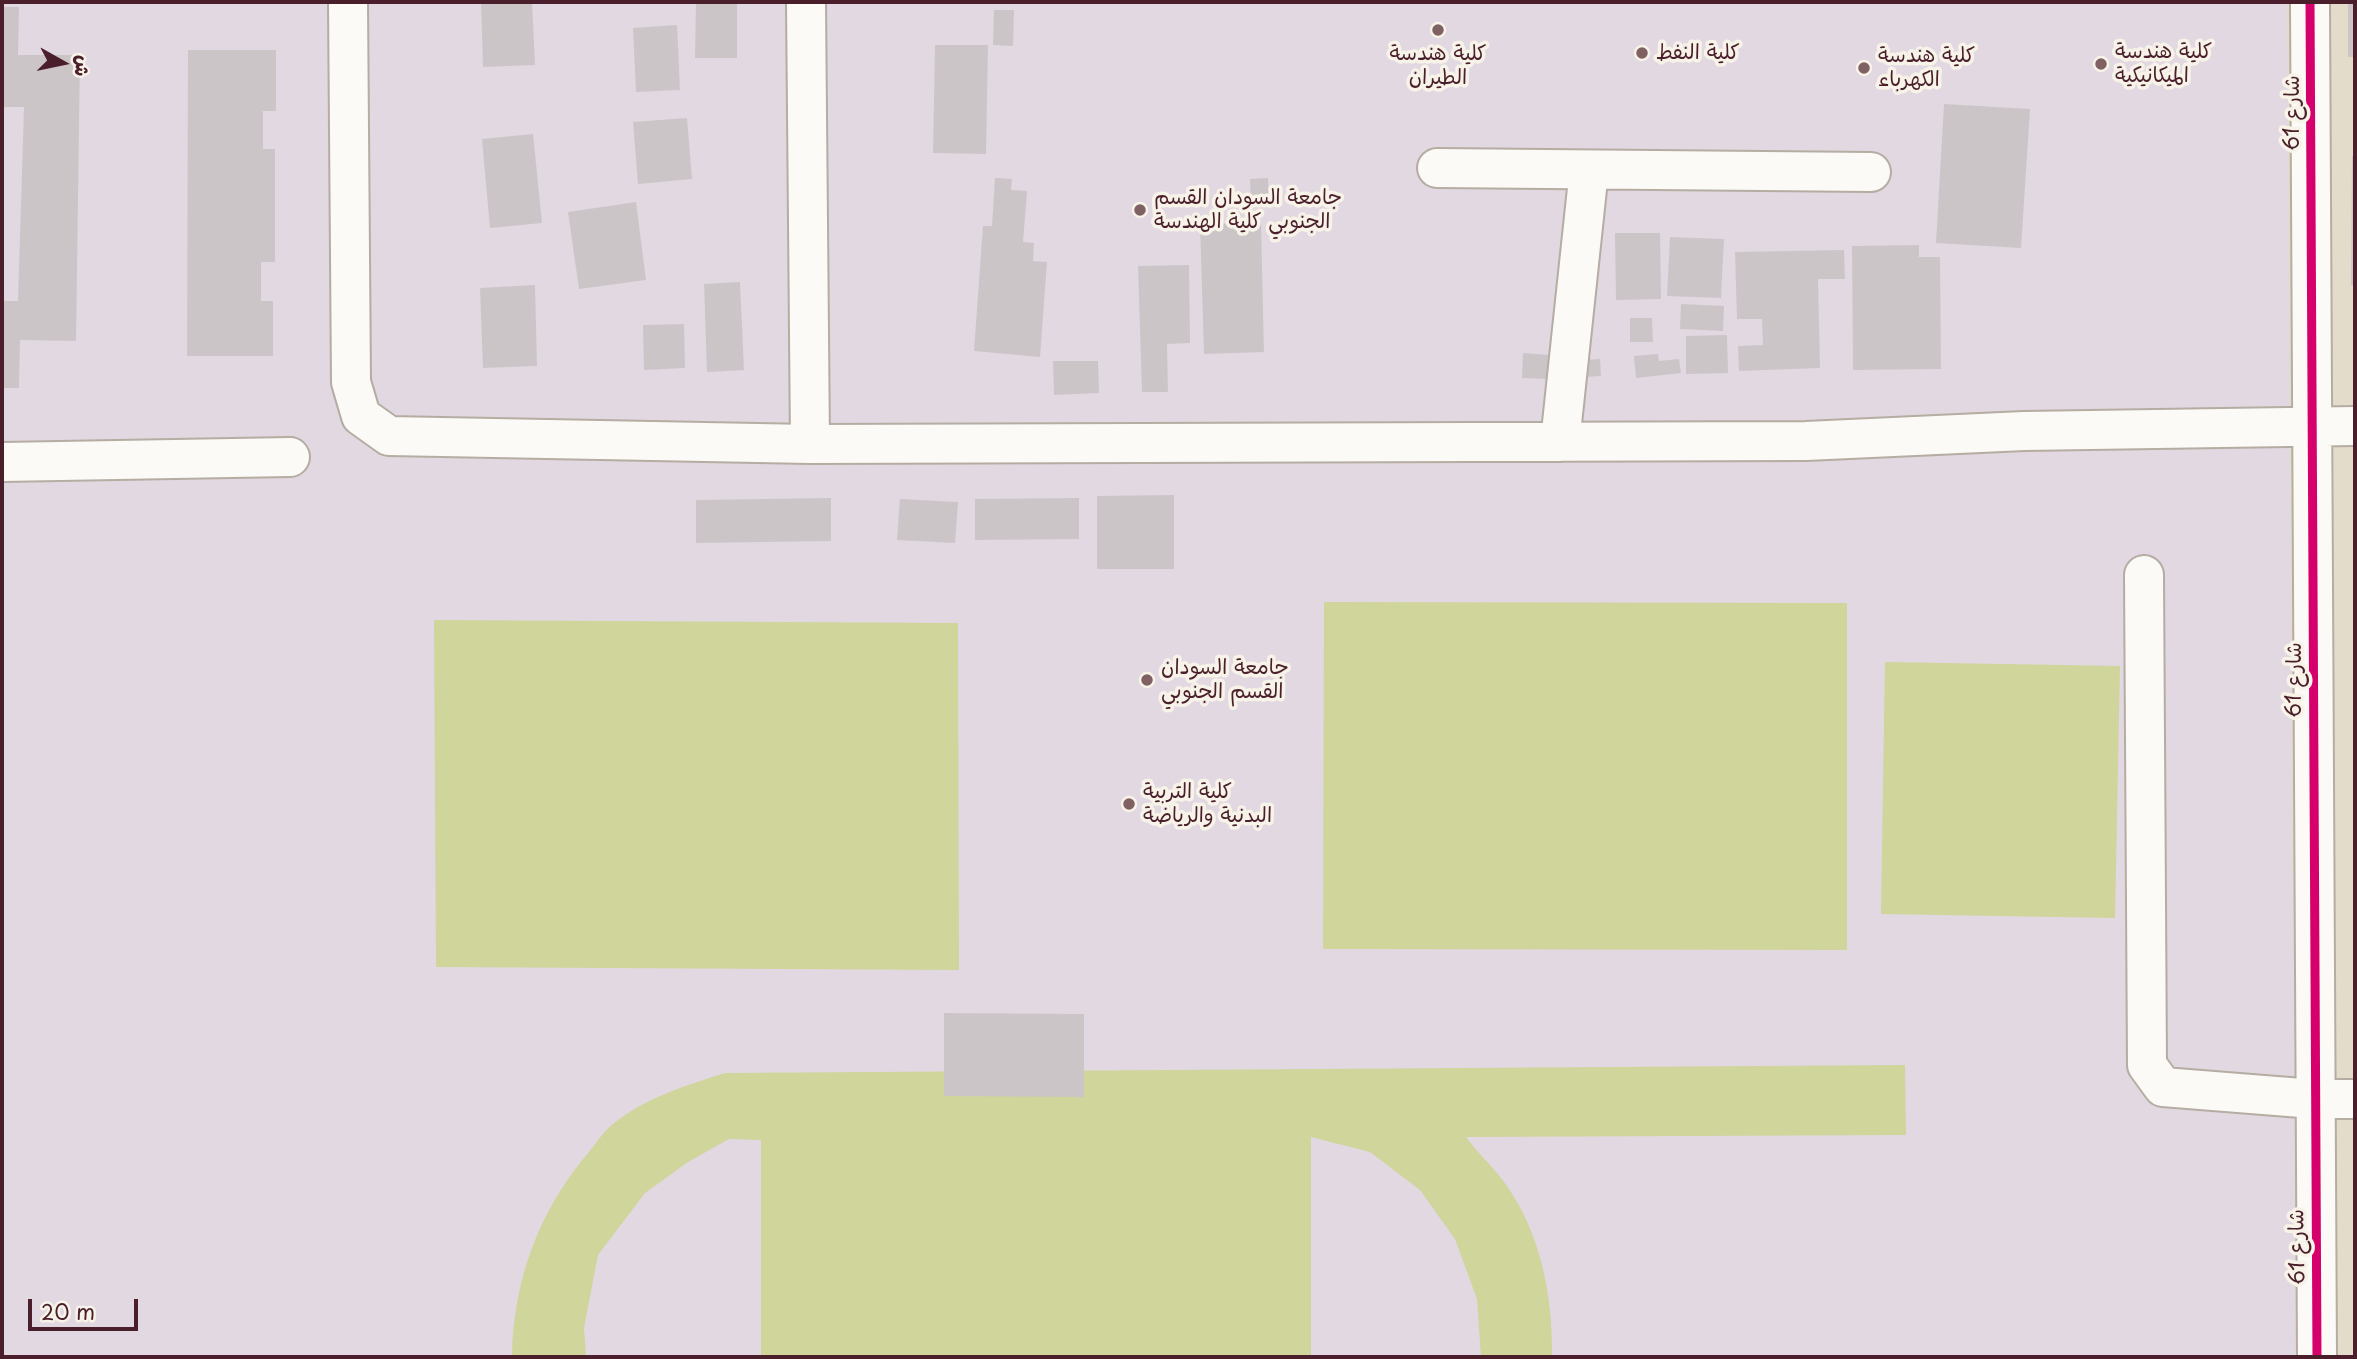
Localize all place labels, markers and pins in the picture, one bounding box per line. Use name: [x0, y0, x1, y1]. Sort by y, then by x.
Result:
marker: كلية هندسة الطيران: [1430, 22, 1446, 38]
place label: كلية هندسة الميكانيكية: [2115, 39, 2212, 89]
place label: كلية النفط: [1656, 40, 1740, 66]
place label: كلية هندسة الطيران: [1389, 41, 1487, 91]
place label: كلية هندسة الكهرباء: [1878, 43, 1975, 93]
marker: كلية النفط: [1634, 45, 1650, 61]
marker: كلية هندسة الميكانيكية: [2093, 56, 2109, 72]
marker: كلية هندسة الكهرباء: [1856, 60, 1872, 76]
place label: جامعة السودان القسم الجنوبي كلية الهندسة: [1154, 185, 1342, 235]
marker: جامعة السودان القسم الجنوبي كلية الهندسة: [1132, 202, 1148, 218]
place label: جامعة السودان القسم الجنوبي: [1161, 655, 1289, 705]
marker: جامعة السودان القسم الجنوبي: [1139, 672, 1155, 688]
place label: كلية التربية البدنية والرياضة: [1143, 779, 1272, 829]
marker: كلية التربية البدنية والرياضة: [1121, 796, 1137, 812]

